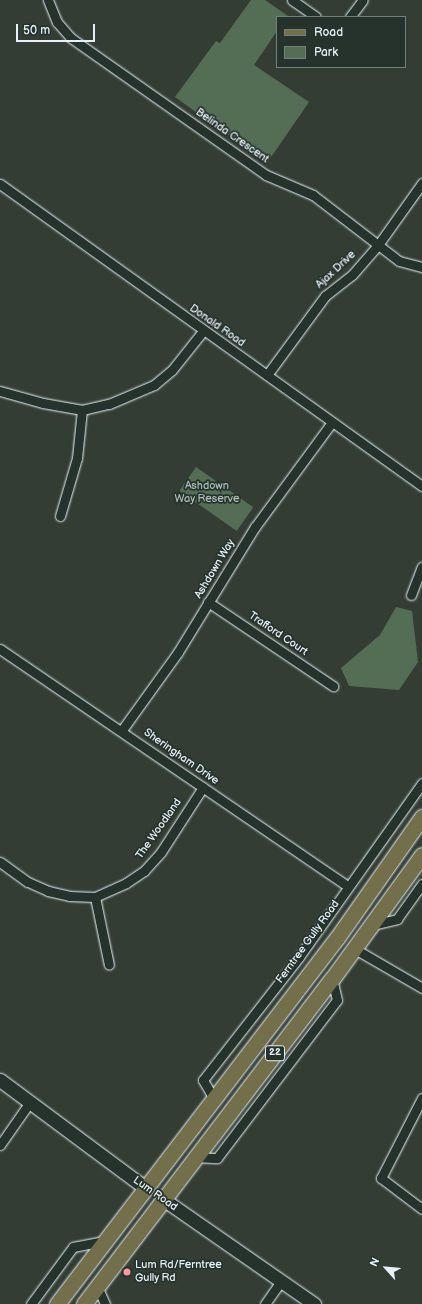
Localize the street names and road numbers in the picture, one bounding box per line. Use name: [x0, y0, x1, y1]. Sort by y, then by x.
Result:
street label: Belinda Crescent: [193, 106, 271, 166]
street label: Ajax Drive: [313, 248, 359, 292]
street label: Donald Road: [187, 302, 247, 350]
street label: Ashdown Way: [192, 537, 238, 601]
street label: Trafford Court: [246, 609, 310, 659]
street label: Sheringham Drive: [141, 726, 221, 788]
street label: The Woodland: [133, 796, 185, 862]
street label: Ferntree Gully Road: [273, 898, 343, 986]
road number: 22: [265, 1045, 285, 1061]
street label: Lum Road: [130, 1174, 180, 1214]

